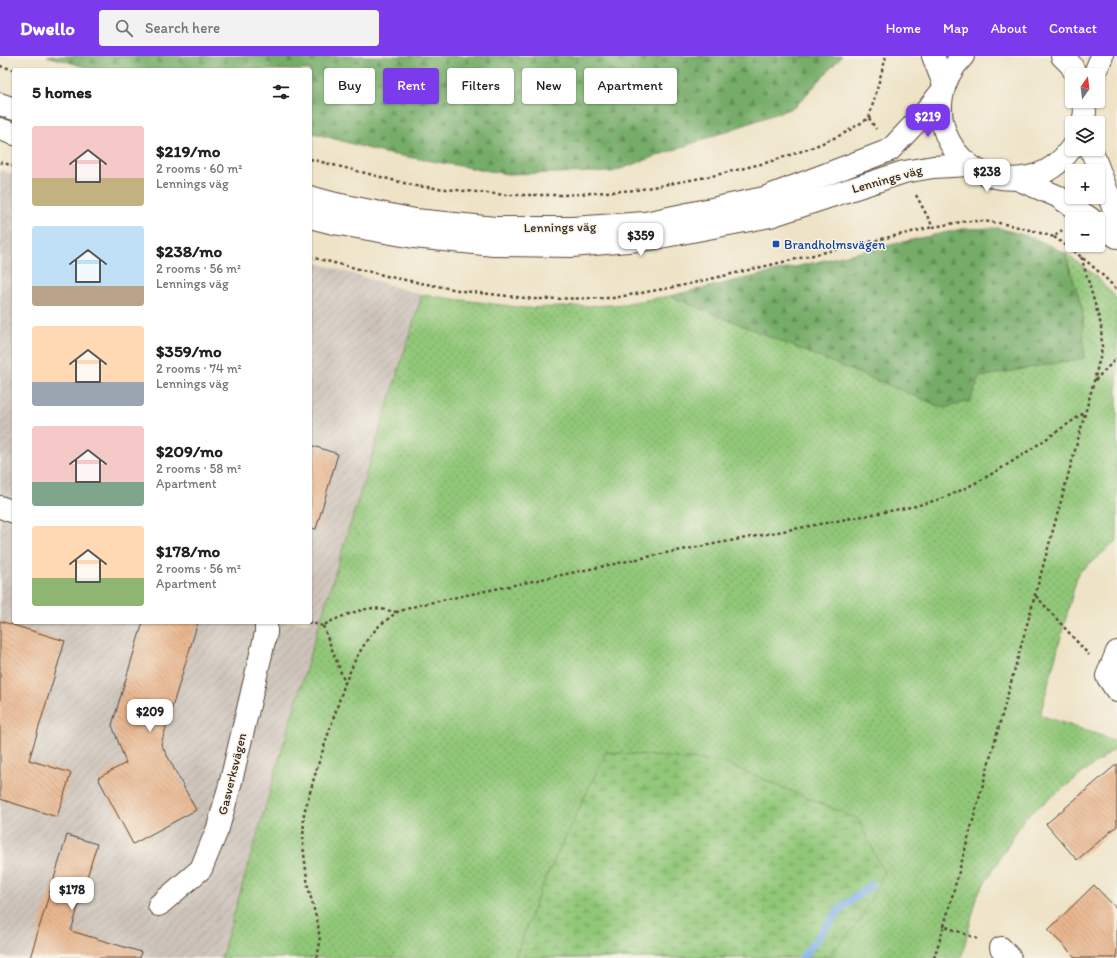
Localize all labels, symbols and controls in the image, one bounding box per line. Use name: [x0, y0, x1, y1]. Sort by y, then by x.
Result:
search box: [99, 10, 379, 46]
text: Dwello: [20, 17, 75, 40]
icon: search: [113, 17, 135, 39]
text: Search here: [145, 19, 220, 37]
text: Home: [886, 20, 921, 37]
text: Map: [943, 20, 969, 37]
text: About: [991, 20, 1027, 37]
text: Contact: [1049, 20, 1097, 37]
chip: Buy: [324, 68, 375, 104]
chip: Rent: [383, 68, 439, 104]
chip: Filters: [447, 68, 514, 104]
chip: New: [522, 68, 576, 104]
chip: Apartment: [584, 68, 677, 104]
north arrow: [1065, 68, 1105, 108]
map controls: [1065, 68, 1105, 252]
icon: filters: [270, 81, 292, 103]
text: 5 homes: [32, 82, 92, 102]
pin: $219: [904, 104, 952, 138]
text: $219: [915, 109, 941, 124]
button: layers: [1065, 116, 1105, 156]
text: $219/mo: [156, 141, 220, 161]
icon: home: [64, 142, 112, 190]
pin: $238: [963, 159, 1011, 193]
text: 2 rooms · 60 m²: [156, 161, 242, 176]
street label: Lennings väg: [850, 162, 924, 196]
text: $238: [973, 164, 1001, 179]
button: +: [1065, 164, 1105, 204]
text: Lennings väg: [156, 176, 229, 191]
button: −: [1065, 212, 1105, 252]
street label: Lennings väg: [524, 219, 597, 235]
pin: $359: [617, 223, 665, 257]
text: $359: [627, 228, 655, 243]
place label: Brandholmsvägen: [784, 237, 886, 252]
marker: Brandholmsvägen: [771, 239, 781, 249]
text: $238/mo: [156, 241, 222, 261]
icon: home: [64, 242, 112, 290]
text: 2 rooms · 56 m²: [156, 261, 241, 276]
text: Lennings väg: [156, 276, 229, 291]
text: $359/mo: [156, 341, 222, 361]
icon: home: [64, 342, 112, 390]
text: 2 rooms · 74 m²: [156, 361, 242, 376]
text: Lennings väg: [156, 376, 229, 391]
text: $209/mo: [156, 441, 223, 461]
icon: home: [64, 442, 112, 490]
text: 2 rooms · 58 m²: [156, 461, 241, 476]
text: Apartment: [156, 476, 217, 491]
text: $178/mo: [156, 541, 220, 561]
icon: home: [64, 542, 112, 590]
text: 2 rooms · 56 m²: [156, 561, 241, 576]
text: Apartment: [156, 576, 217, 591]
pin: $209: [126, 699, 174, 733]
text: $209: [136, 704, 164, 719]
street label: Gasverksvägen: [215, 731, 249, 817]
pin: $178: [48, 877, 96, 911]
text: $178: [59, 882, 85, 897]

